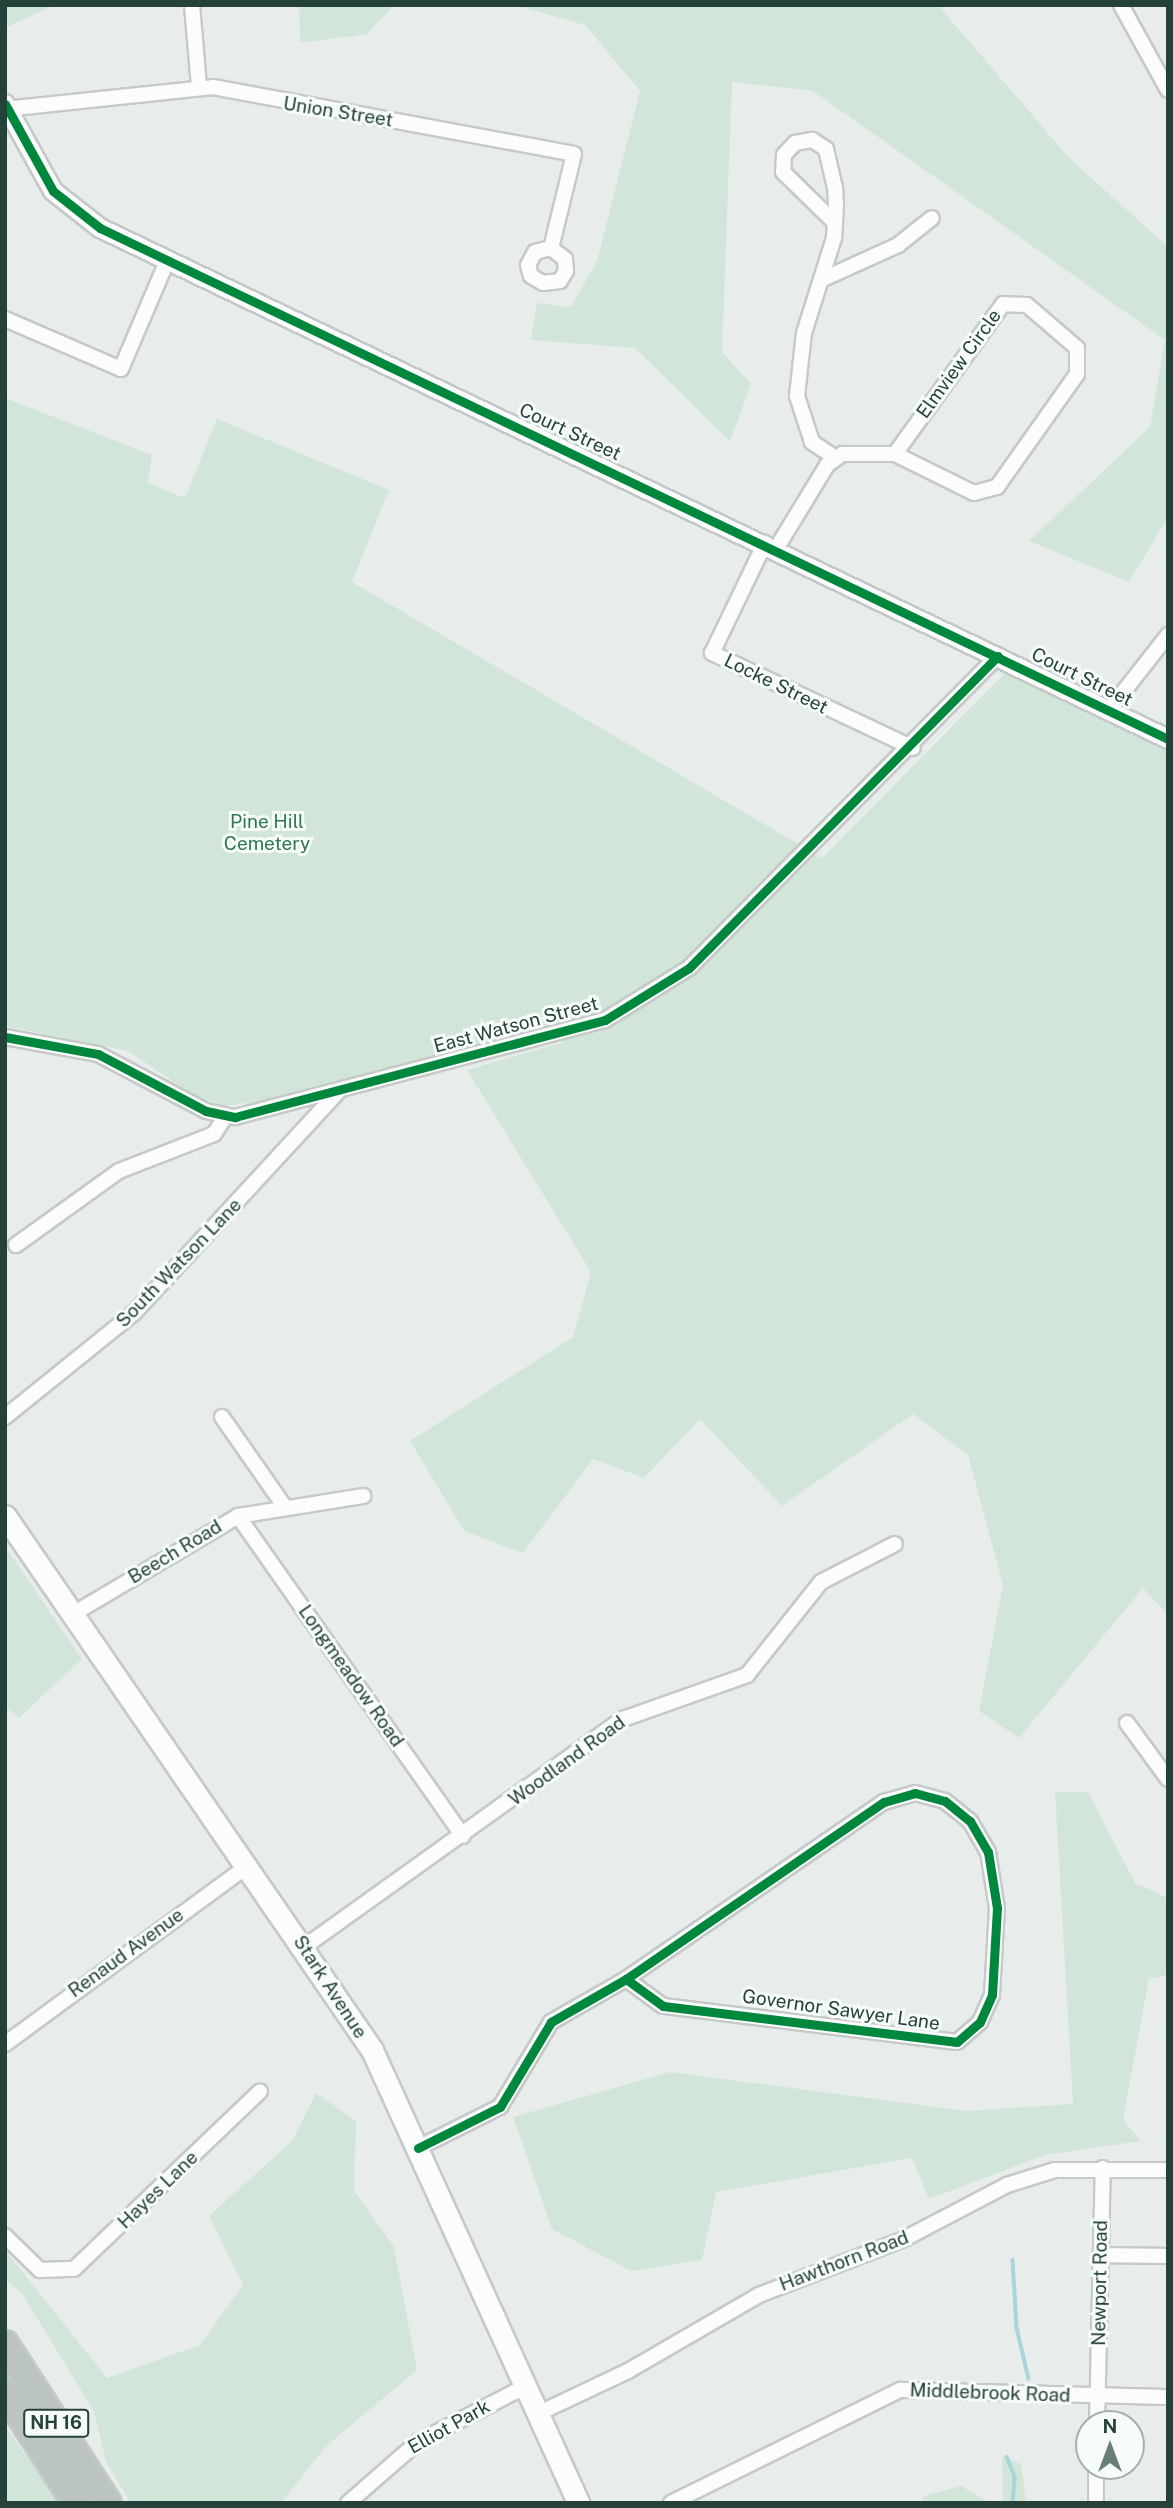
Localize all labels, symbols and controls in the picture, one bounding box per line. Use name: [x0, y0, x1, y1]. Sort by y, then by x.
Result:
street label: Union Street: [282, 92, 394, 132]
street label: Elmview Circle: [912, 305, 1006, 423]
street label: Court Street: [516, 399, 624, 465]
street label: Court Street: [1028, 643, 1136, 711]
street label: Locke Street: [720, 649, 832, 719]
park label: Pine Hill Cemetery: [224, 811, 310, 855]
street label: East Watson Street: [431, 992, 601, 1058]
street label: South Watson Lane: [111, 1194, 247, 1332]
street label: Beech Road: [124, 1515, 226, 1589]
street label: Longmeadow Road: [293, 1601, 409, 1751]
street label: Woodland Road: [504, 1711, 630, 1811]
street label: Renaud Avenue: [64, 1904, 188, 2002]
street label: Stark Avenue: [288, 1931, 372, 2043]
street label: Governor Sawyer Lane: [741, 1985, 941, 2035]
street label: Hayes Lane: [113, 2146, 203, 2234]
street label: Newport Road: [1088, 2220, 1112, 2346]
street label: Hawthorn Road: [776, 2226, 912, 2296]
street label: Middlebrook Road: [909, 2379, 1071, 2407]
street label: Elliot Park: [404, 2395, 494, 2459]
road number: NH 16: [23, 2409, 89, 2438]
north arrow: [1075, 2410, 1145, 2480]
text: N: [1103, 2415, 1117, 2437]

